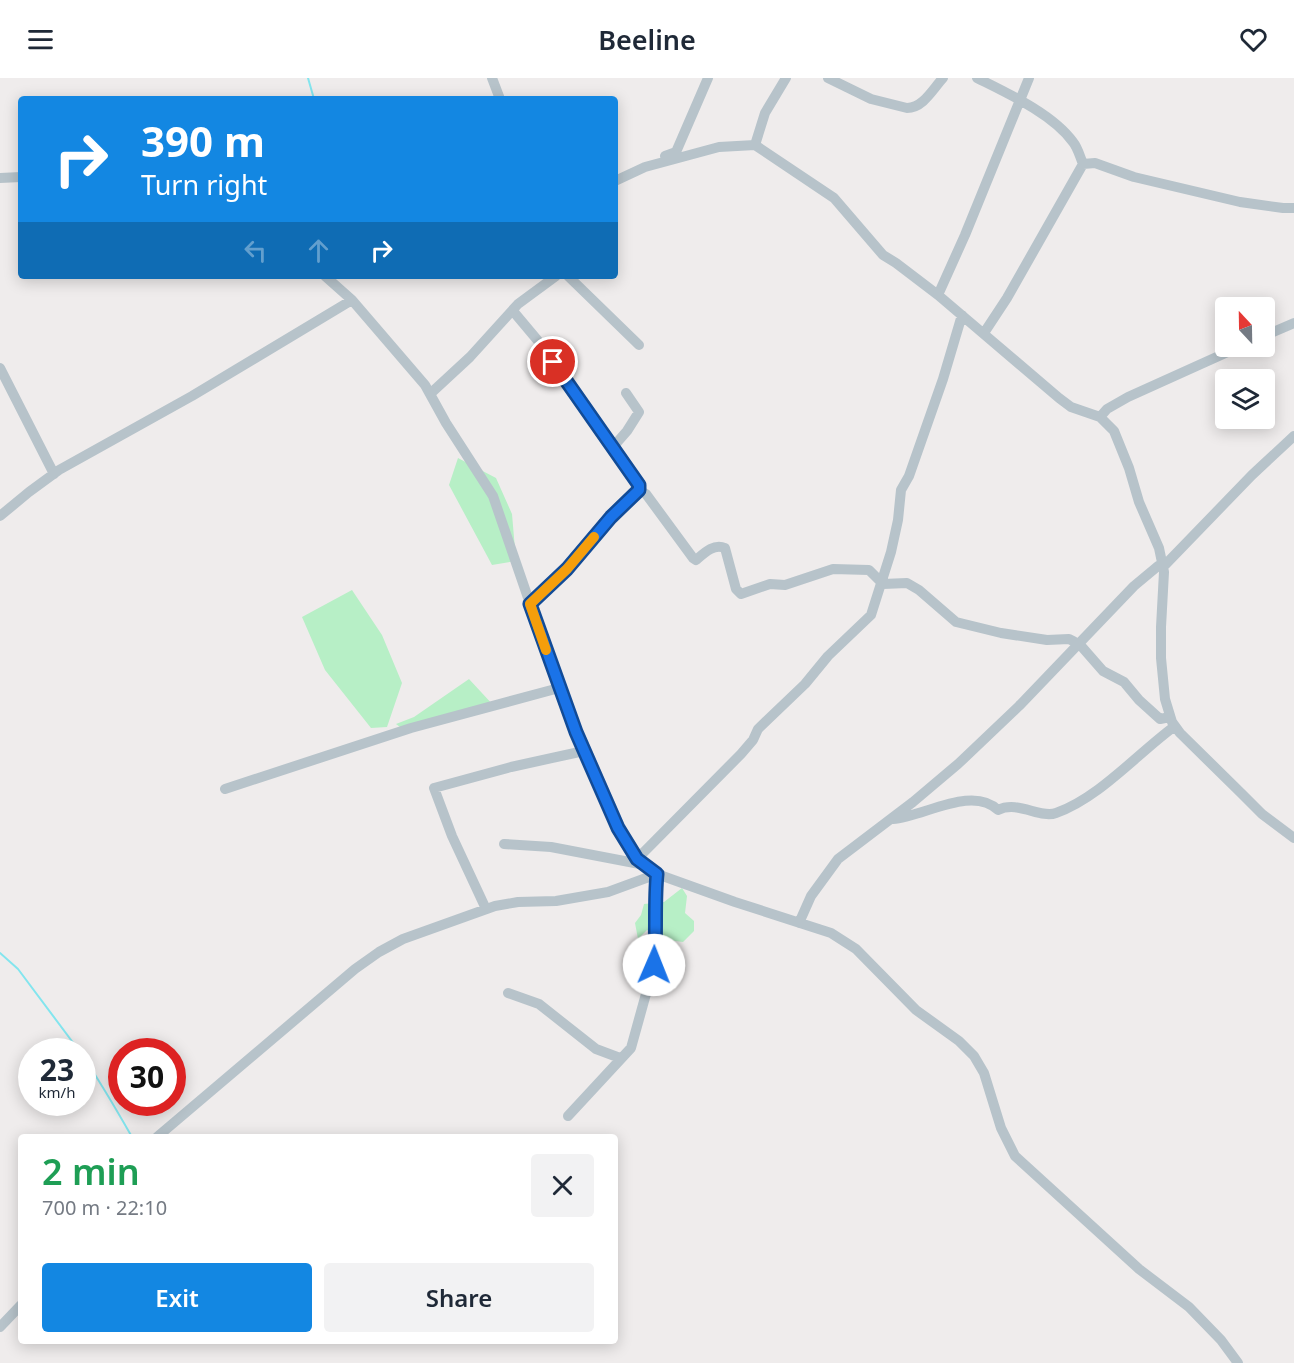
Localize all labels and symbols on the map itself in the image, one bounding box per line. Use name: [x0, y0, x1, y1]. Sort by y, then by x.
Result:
north arrow: [1215, 297, 1275, 357]
pin: [527, 336, 578, 387]
position arrow: [622, 933, 686, 997]
speed limit sign: 30: [108, 1038, 186, 1116]

